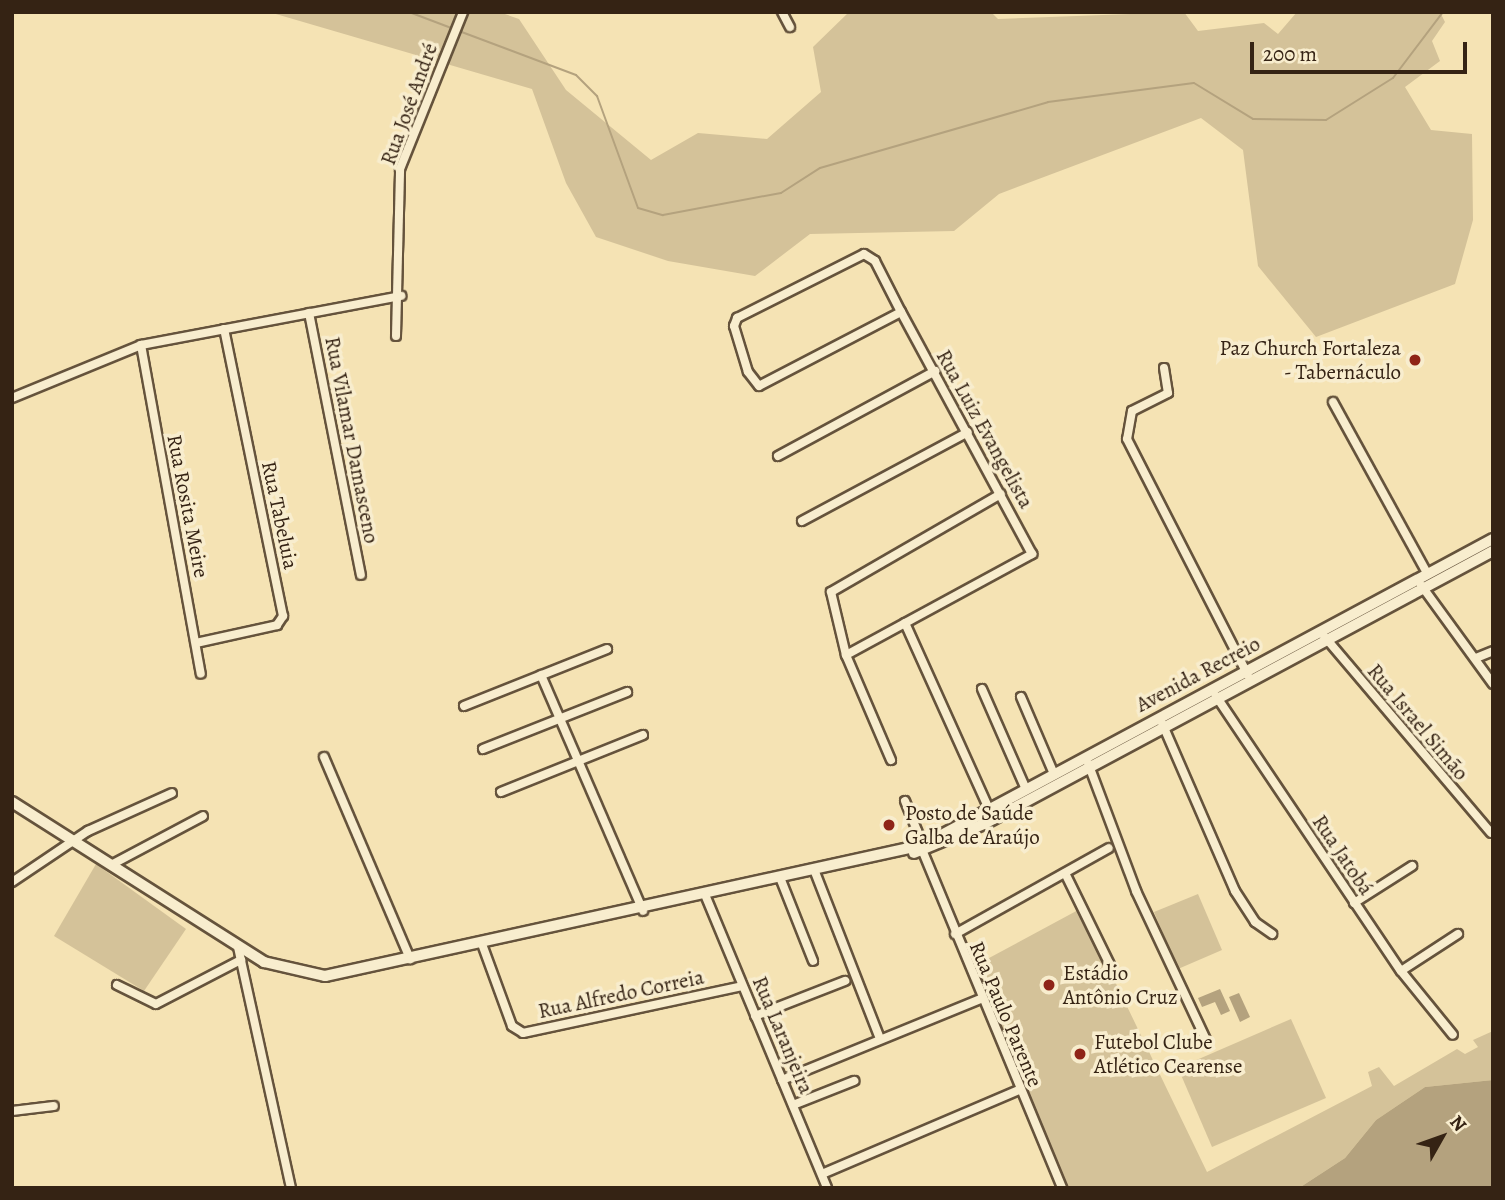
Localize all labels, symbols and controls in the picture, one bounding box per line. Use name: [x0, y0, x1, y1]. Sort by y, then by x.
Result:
scale bar: [1253, 28, 1470, 72]
street label: Rua José André: [375, 40, 443, 168]
text: 200 m: [1263, 40, 1317, 68]
street label: Rua Vilamar Damasceno: [320, 335, 384, 545]
place label: Paz Church Fortaleza - Tabernáculo: [1219, 335, 1401, 385]
street label: Rua Luiz Evangelista: [931, 345, 1039, 513]
marker: Paz Church Fortaleza - Tabernáculo: [1407, 352, 1423, 368]
street label: Rua Rosita Meire: [162, 432, 214, 580]
street label: Rua Tabeluia: [256, 459, 304, 571]
street label: Avenida Recreio: [1132, 631, 1264, 717]
street label: Rua Israel Simão: [1362, 659, 1474, 785]
place label: Posto de Saúde Galba de Araújo: [905, 800, 1040, 850]
street label: Rua Jatobá: [1307, 810, 1379, 900]
marker: Posto de Saúde Galba de Araújo: [879, 815, 899, 835]
street label: Rua Paulo Parente: [964, 937, 1048, 1091]
place label: Estádio Antônio Cruz: [1063, 960, 1178, 1010]
street label: Rua Alfredo Correia: [536, 964, 706, 1024]
street label: Rua Laranjeira: [747, 972, 819, 1098]
marker: Estádio Antônio Cruz: [1041, 977, 1057, 993]
place label: Futebol Clube Atlético Cearense: [1094, 1029, 1242, 1079]
marker: Futebol Clube Atlético Cearense: [1072, 1046, 1088, 1062]
north arrow: [1407, 1102, 1477, 1172]
text: N: [1444, 1110, 1472, 1137]

